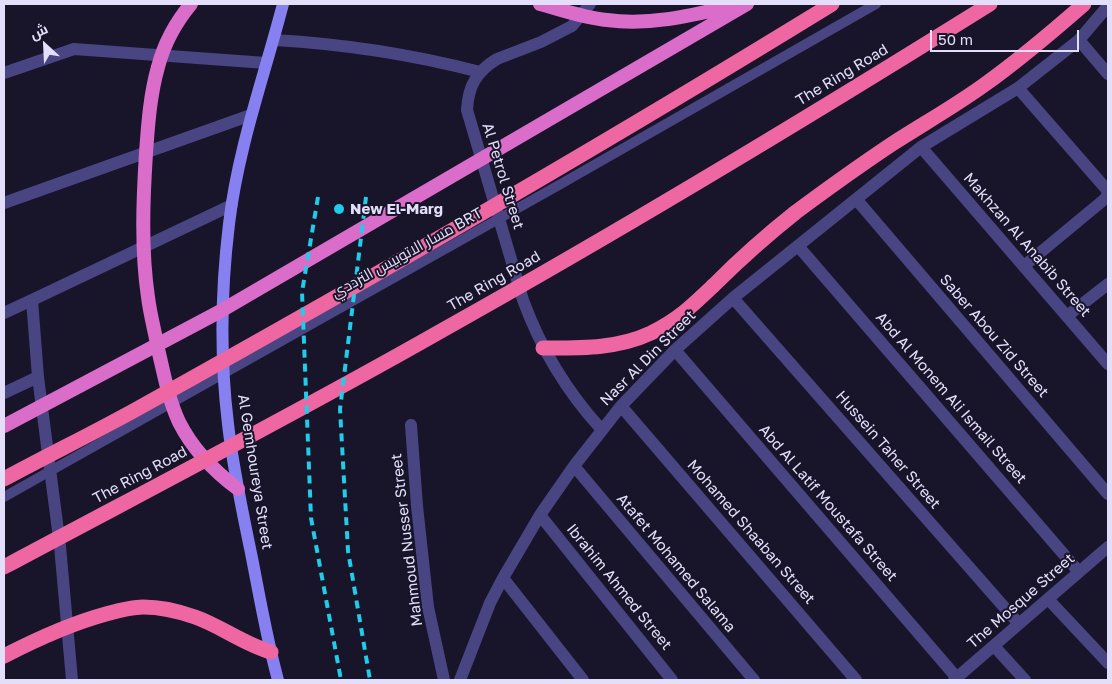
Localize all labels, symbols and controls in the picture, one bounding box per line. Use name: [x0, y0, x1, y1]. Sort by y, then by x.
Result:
text: ش: [27, 19, 50, 42]
north arrow: [20, 20, 70, 70]
scale bar: [932, 20, 1081, 52]
text: 50 m: [938, 30, 973, 48]
street label: The Ring Road: [793, 40, 891, 110]
street label: Al Petrol Street: [478, 121, 528, 231]
street label: Makhzan Al Anabib Street: [960, 169, 1094, 321]
place label: New El-Marg: [350, 200, 443, 218]
marker: New El-Marg: [332, 202, 346, 216]
street label: مسار الاتوبيس الترددي BRT: [328, 204, 486, 302]
street label: The Ring Road: [444, 247, 544, 315]
street label: Saber Abou Zid Street: [936, 271, 1052, 401]
street label: Nasr Al Din Street: [597, 307, 699, 409]
street label: Abd Al Monem Ali Ismail Street: [872, 309, 1030, 487]
street label: Hussein Taher Street: [832, 387, 944, 513]
street label: Al Gemhoureya Street: [234, 393, 276, 551]
street label: Abd Al Latif Moustafa Street: [755, 421, 901, 585]
street label: The Ring Road: [90, 443, 190, 507]
street label: Mahmoud Nusser Street: [387, 453, 427, 627]
street label: Mohamed Shaaban Street: [683, 456, 819, 608]
street label: Atafet Mohamed Salama: [613, 490, 739, 636]
street label: Ibrahim Ahmed Street: [563, 520, 675, 654]
street label: The Mosque Street: [964, 550, 1078, 652]

